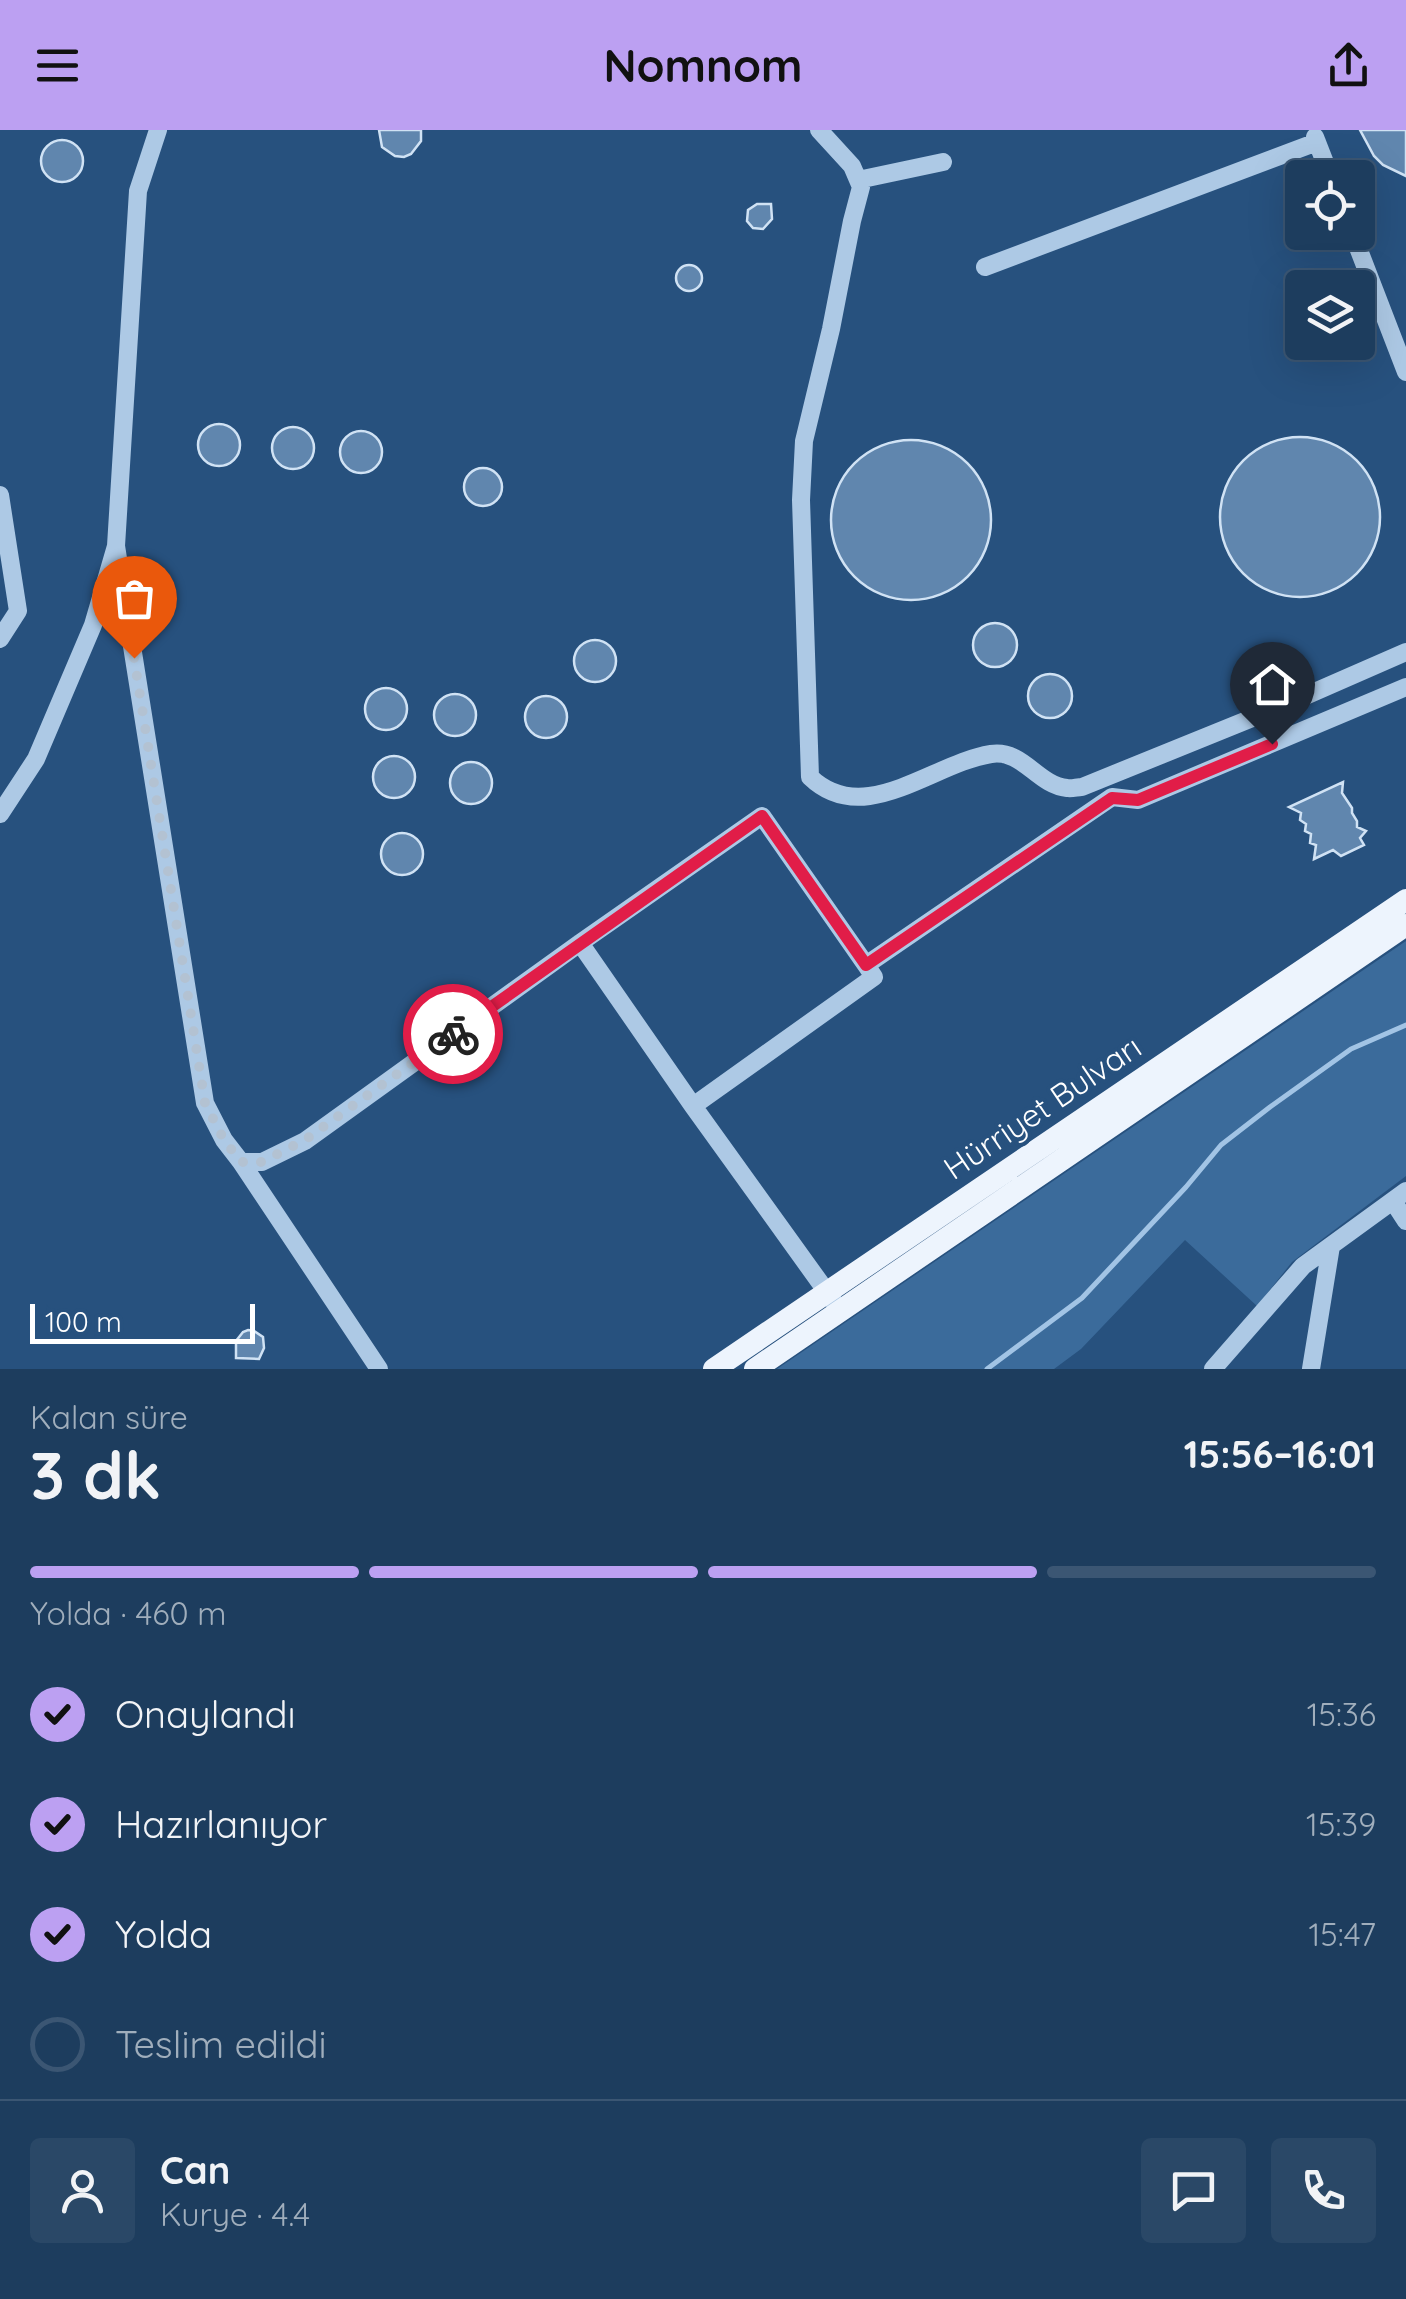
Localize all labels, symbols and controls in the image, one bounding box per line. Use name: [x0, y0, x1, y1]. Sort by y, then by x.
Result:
text: Nomnom: [603, 37, 803, 93]
icon: menu: [30, 38, 85, 93]
icon: share: [1321, 38, 1376, 93]
map controls: [1285, 160, 1375, 360]
button: locate: [1285, 160, 1375, 250]
button: layers: [1285, 270, 1375, 360]
pin: [92, 556, 177, 659]
icon: bag: [107, 571, 162, 626]
pin: [1230, 642, 1315, 745]
icon: home: [1245, 657, 1300, 712]
courier: [403, 984, 503, 1084]
icon: bike: [426, 1007, 481, 1062]
street label: Hürriyet Bulvarı: [936, 1026, 1148, 1188]
scale bar: [30, 1299, 255, 1344]
text: 100 m: [45, 1304, 122, 1339]
text: Kalan süre: [30, 1397, 188, 1437]
text: 15:56–16:01: [1184, 1430, 1376, 1478]
text: 3 dk: [30, 1434, 161, 1515]
text: Yolda · 460 m: [30, 1593, 226, 1633]
icon: check: [30, 1687, 85, 1742]
text: Onaylandı: [115, 1690, 296, 1738]
text: 15:36: [1307, 1694, 1376, 1734]
icon: check: [30, 1797, 85, 1852]
text: Hazırlanıyor: [115, 1800, 327, 1848]
text: 15:39: [1306, 1804, 1376, 1844]
icon: check: [30, 1907, 85, 1962]
text: Yolda: [115, 1910, 212, 1958]
text: 15:47: [1308, 1914, 1376, 1954]
text: Teslim edildi: [115, 2020, 327, 2068]
button: person: [30, 2138, 135, 2243]
button: chat: [1141, 2138, 1246, 2243]
button: phone: [1271, 2138, 1376, 2243]
text: Can: [160, 2146, 230, 2194]
text: Kurye · 4.4: [160, 2194, 310, 2234]

